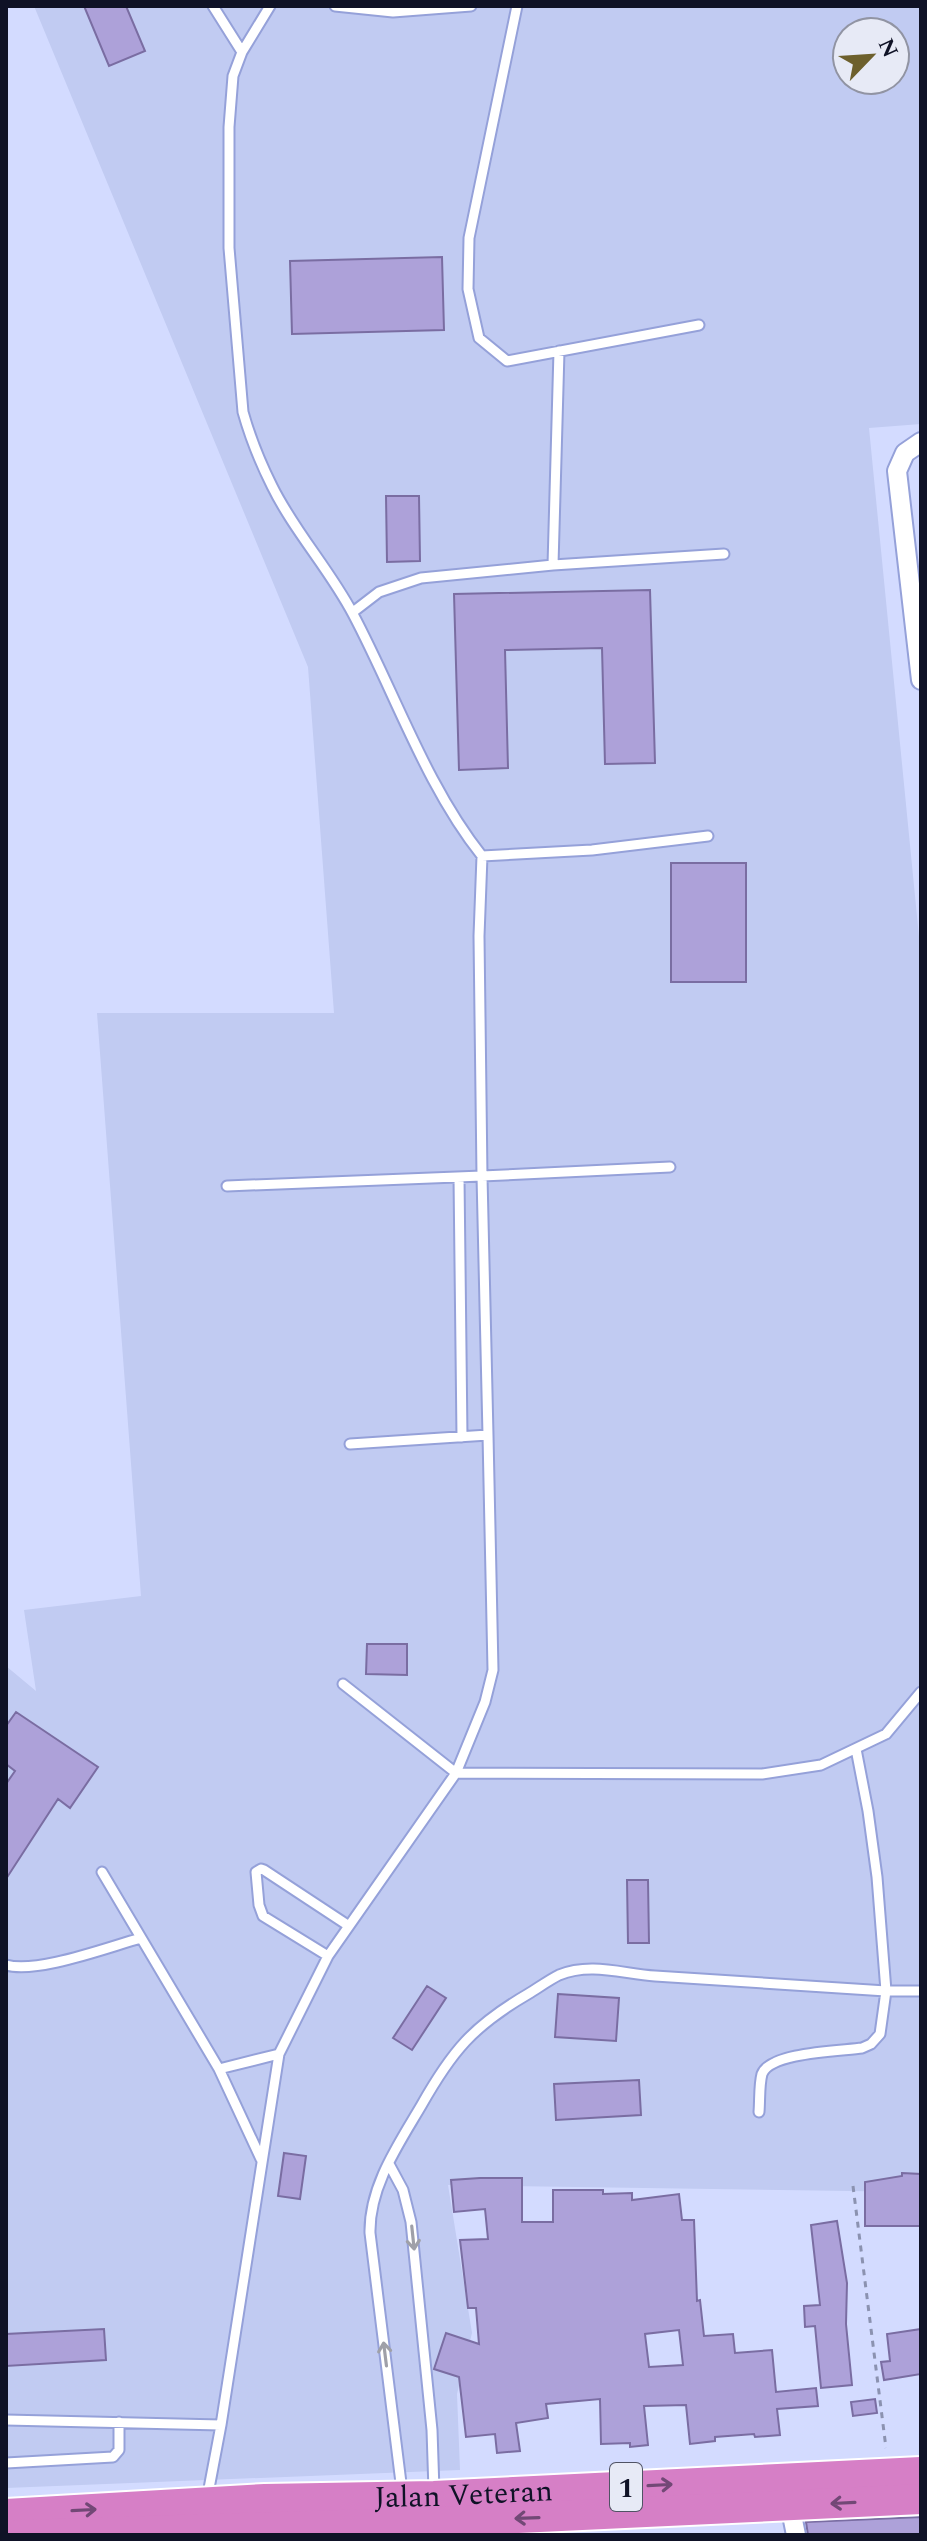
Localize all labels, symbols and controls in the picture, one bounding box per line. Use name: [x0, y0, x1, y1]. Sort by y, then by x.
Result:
north arrow: [831, 16, 911, 96]
text: N: [869, 33, 907, 63]
one-way arrow: [405, 2224, 420, 2251]
one-way arrow: [377, 2341, 392, 2368]
road number: 1: [610, 2463, 642, 2511]
street label: Jalan Veteran: [374, 2468, 554, 2521]
one-way arrow: [646, 2477, 673, 2492]
one-way arrow: [830, 2495, 857, 2510]
one-way arrow: [70, 2502, 97, 2517]
one-way arrow: [515, 2511, 541, 2526]

